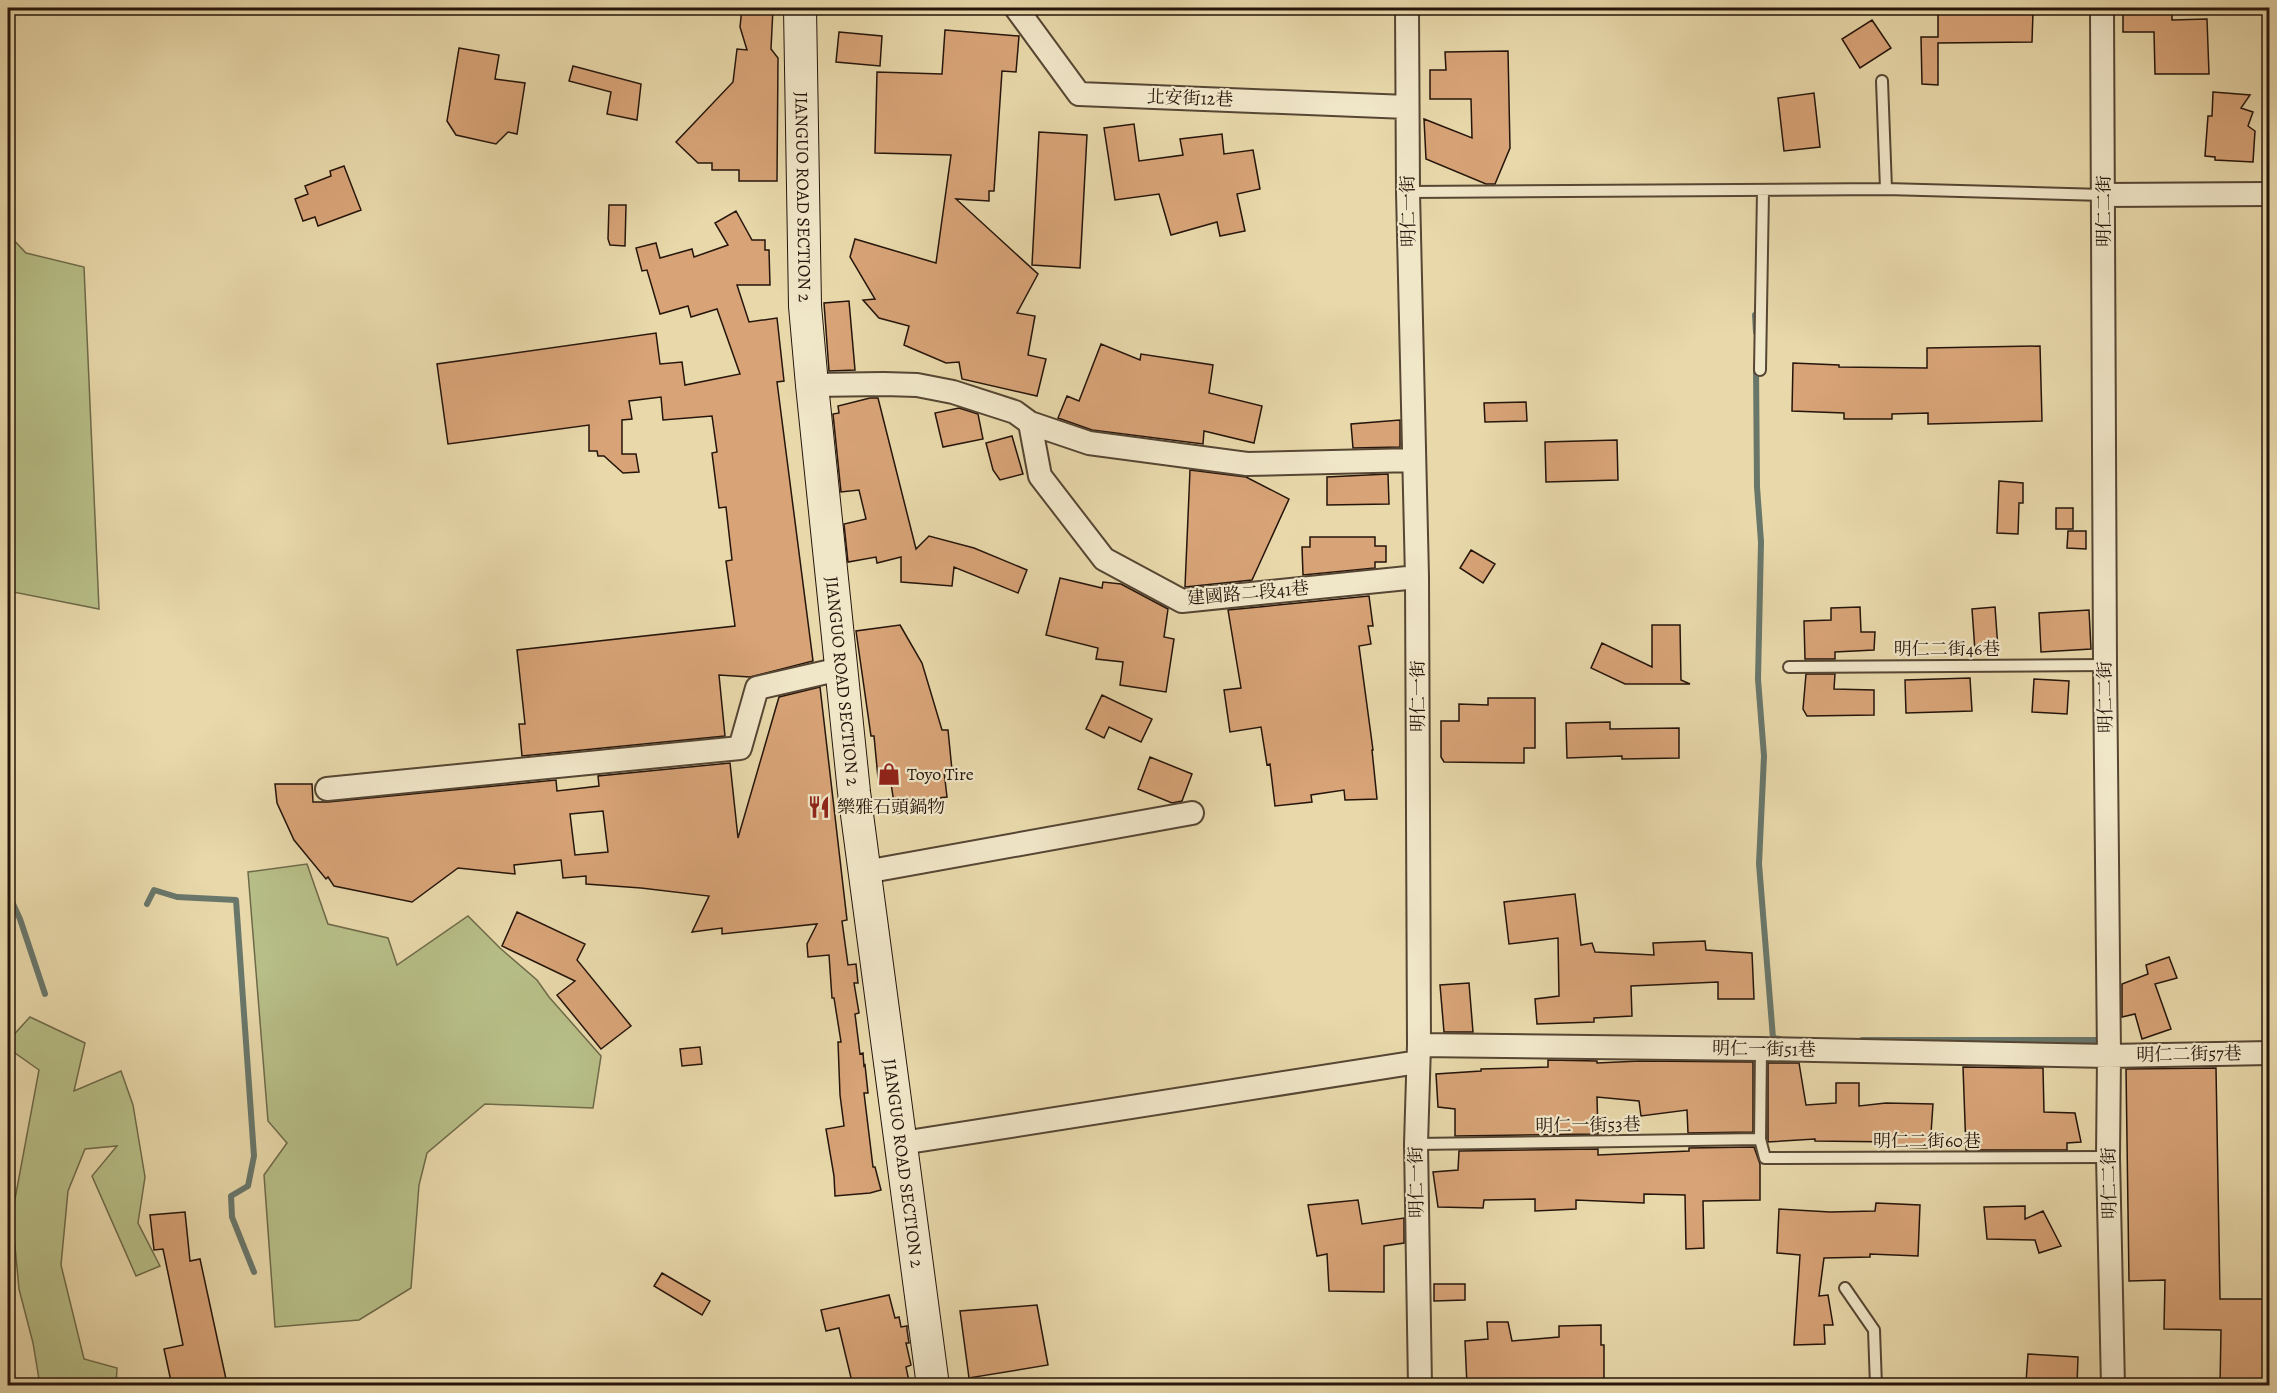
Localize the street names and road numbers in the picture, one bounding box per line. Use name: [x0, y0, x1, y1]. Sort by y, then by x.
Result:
street label: 北安街12巷: [1146, 84, 1234, 112]
street label: JIANGUO ROAD SECTION 2: [789, 91, 817, 303]
street label: 明仁一街: [1395, 175, 1421, 247]
street label: 明仁二街: [2092, 175, 2116, 247]
street label: JIANGUO ROAD SECTION 2: [820, 575, 865, 788]
street label: 建國路二段41巷: [1186, 576, 1310, 610]
street label: 明仁二街46巷: [1894, 637, 2000, 661]
street label: 明仁一街: [1406, 660, 1430, 732]
street label: 明仁二街: [2092, 661, 2118, 733]
street label: 明仁一街51巷: [1712, 1036, 1816, 1062]
street label: 明仁二街57巷: [2136, 1041, 2242, 1067]
street label: JIANGUO ROAD SECTION 2: [878, 1057, 929, 1270]
street label: 明仁一街53巷: [1535, 1112, 1641, 1138]
street label: 明仁二街60巷: [1873, 1129, 1981, 1153]
street label: 明仁一街: [1403, 1146, 1429, 1218]
street label: 明仁二街: [2096, 1147, 2122, 1219]

